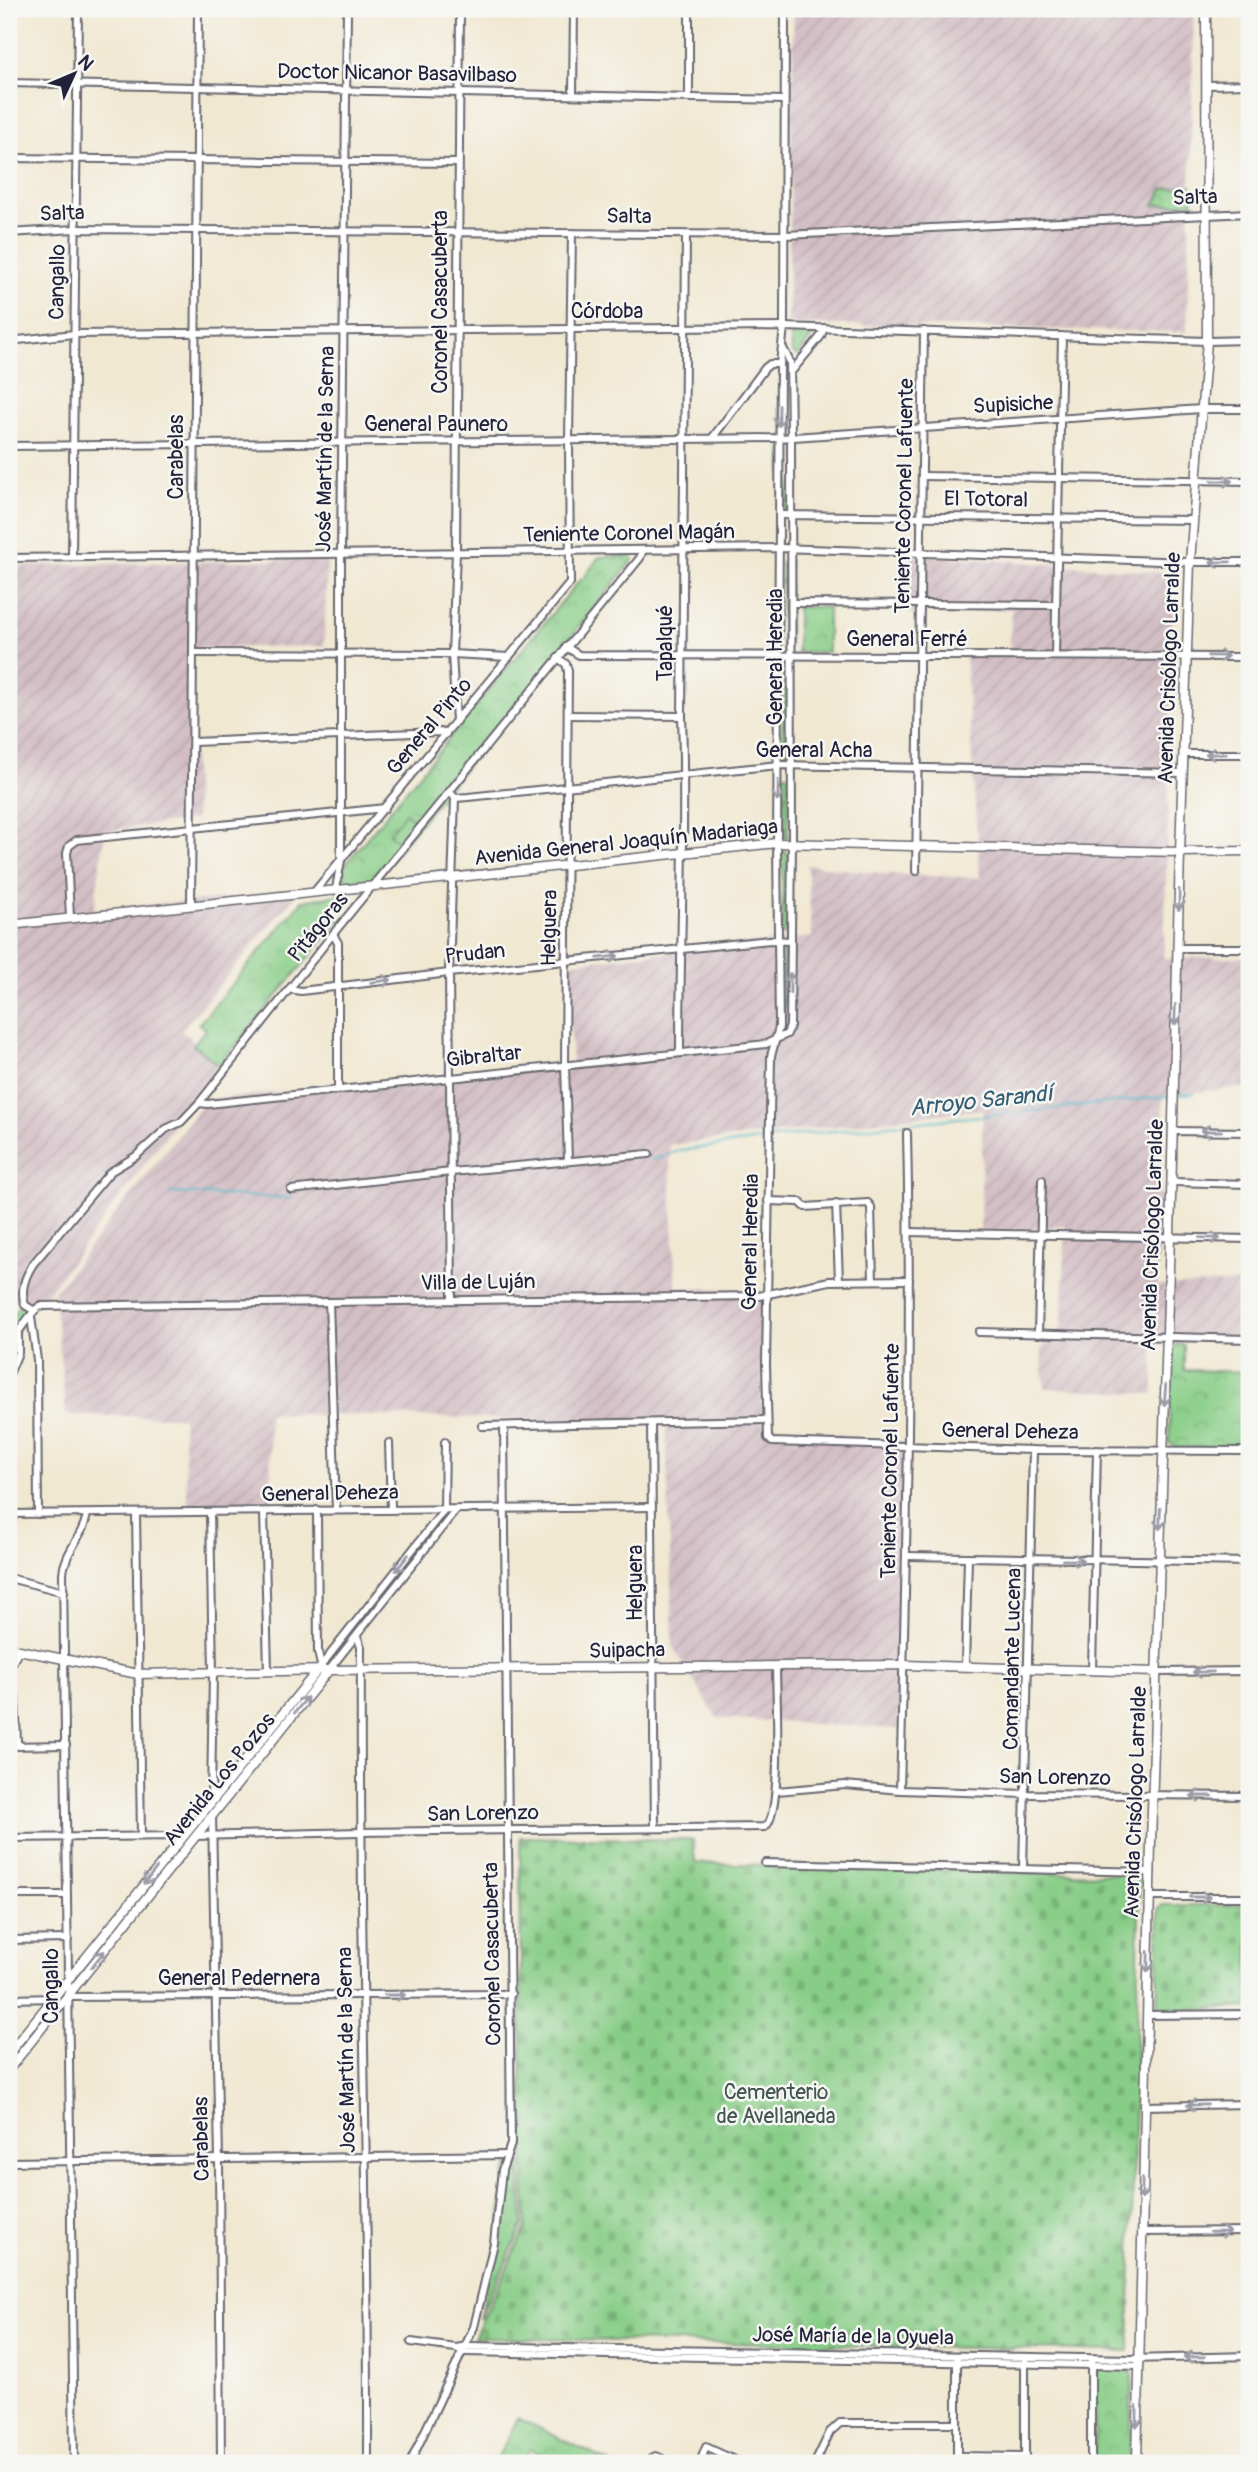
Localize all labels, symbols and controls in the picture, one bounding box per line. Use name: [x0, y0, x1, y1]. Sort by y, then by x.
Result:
north arrow: [38, 38, 108, 108]
text: N: [72, 50, 99, 76]
street label: Doctor Nicanor Basavilbaso: [277, 58, 517, 89]
street label: Salta: [1172, 183, 1218, 212]
street label: Salta: [39, 199, 85, 228]
street label: Salta: [606, 203, 652, 230]
street label: Coronel Casacuberta: [427, 210, 454, 394]
street label: Cangallo: [43, 244, 72, 320]
street label: Córdoba: [571, 298, 643, 325]
street label: José Martín de la Serna: [310, 346, 341, 552]
street label: Teniente Coronel Lafuente: [889, 377, 920, 614]
street label: Supisiche: [972, 389, 1055, 420]
one-way arrow: [772, 405, 786, 428]
street label: General Paunero: [364, 411, 508, 438]
street label: Carabelas: [163, 414, 190, 499]
one-way arrow: [1211, 474, 1234, 488]
street label: El Totoral: [944, 485, 1028, 514]
street label: Teniente Coronel Magán: [523, 518, 735, 549]
street label: Avenida Crisólogo Larralde: [1152, 551, 1187, 784]
one-way arrow: [1208, 555, 1231, 569]
street label: General Heredia: [762, 589, 789, 725]
street label: Tapalqué: [652, 605, 679, 681]
street label: General Ferré: [846, 626, 968, 653]
one-way arrow: [1206, 649, 1229, 663]
street label: General Pinto: [381, 672, 478, 781]
street label: General Acha: [756, 737, 872, 764]
one-way arrow: [1205, 747, 1228, 761]
one-way arrow: [772, 779, 785, 802]
street label: Avenida General Joaquín Madariaga: [473, 813, 779, 872]
street label: Pitágoras: [282, 886, 355, 968]
one-way arrow: [1172, 888, 1185, 911]
street label: Helguera: [535, 890, 564, 967]
street label: Prudan: [444, 937, 507, 970]
one-way arrow: [596, 950, 618, 963]
one-way arrow: [783, 971, 797, 994]
one-way arrow: [370, 974, 392, 987]
one-way arrow: [1169, 1003, 1182, 1026]
street label: Gibraltar: [445, 1039, 524, 1074]
water label: Arroyo Sarandí: [908, 1078, 1058, 1122]
street label: Avenida Crisólogo Larralde: [1135, 1118, 1170, 1351]
one-way arrow: [1200, 1125, 1223, 1138]
street label: General Heredia: [736, 1173, 765, 1311]
one-way arrow: [1198, 1231, 1221, 1244]
street label: Villa de Luján: [420, 1268, 536, 1297]
street label: Teniente Coronel Lafuente: [875, 1342, 906, 1579]
one-way arrow: [1158, 1383, 1171, 1405]
street label: General Deheza: [941, 1417, 1079, 1446]
street label: General Deheza: [261, 1479, 399, 1508]
one-way arrow: [1154, 1507, 1167, 1530]
street label: Helguera: [622, 1545, 649, 1621]
one-way arrow: [395, 1553, 410, 1572]
one-way arrow: [1061, 1553, 1084, 1566]
street label: Comandante Lucena: [997, 1568, 1028, 1750]
street label: Suipacha: [589, 1636, 665, 1665]
one-way arrow: [1192, 1665, 1215, 1679]
street label: Avenida Crisólogo Larralde: [1118, 1685, 1153, 1918]
one-way arrow: [294, 1697, 309, 1715]
street label: Avenida Los Pozos: [157, 1707, 282, 1851]
street label: San Lorenzo: [999, 1763, 1111, 1792]
one-way arrow: [1190, 1789, 1213, 1803]
street label: San Lorenzo: [427, 1799, 539, 1828]
street label: Coronel Casacuberta: [477, 1862, 508, 2046]
one-way arrow: [143, 1866, 158, 1884]
one-way arrow: [1188, 1890, 1211, 1904]
street label: José Martín de la Serna: [331, 1947, 362, 2153]
street label: Cangallo: [38, 1948, 65, 2024]
one-way arrow: [1141, 1950, 1155, 1973]
one-way arrow: [90, 1951, 105, 1969]
street label: General Pedernera: [158, 1965, 320, 1992]
one-way arrow: [384, 1988, 407, 2001]
park label: Cementerio de Avellaneda: [716, 2079, 836, 2130]
street label: Carabelas: [187, 2096, 216, 2182]
one-way arrow: [1186, 2098, 1209, 2112]
one-way arrow: [1136, 2178, 1149, 2201]
one-way arrow: [1208, 2225, 1231, 2238]
street label: José María de la Oyuela: [752, 2321, 954, 2352]
one-way arrow: [1182, 2351, 1205, 2364]
one-way arrow: [1130, 2405, 1144, 2428]

